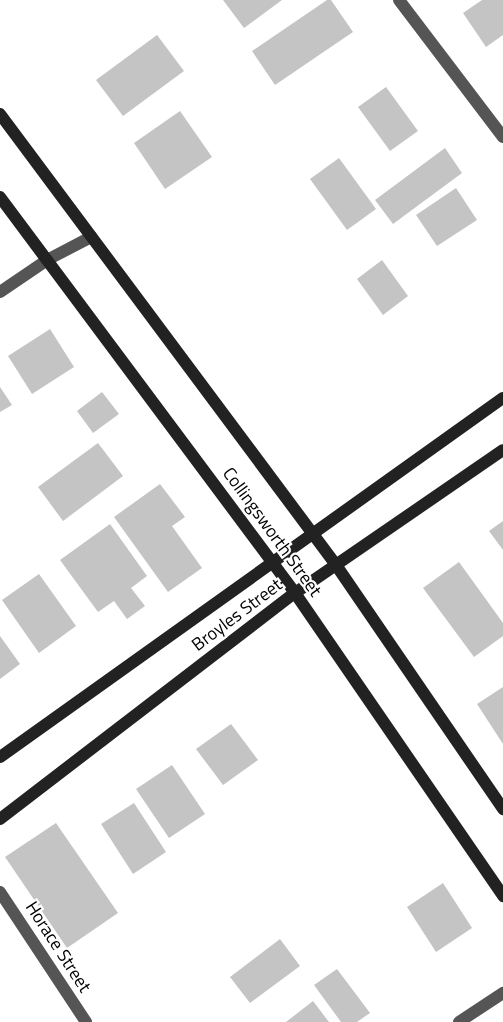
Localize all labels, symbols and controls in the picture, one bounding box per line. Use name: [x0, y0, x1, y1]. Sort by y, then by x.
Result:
street label: Collingsworth Street: [218, 463, 326, 601]
street label: Broyles Street: [188, 574, 286, 656]
street label: Horace Street: [21, 898, 95, 996]

